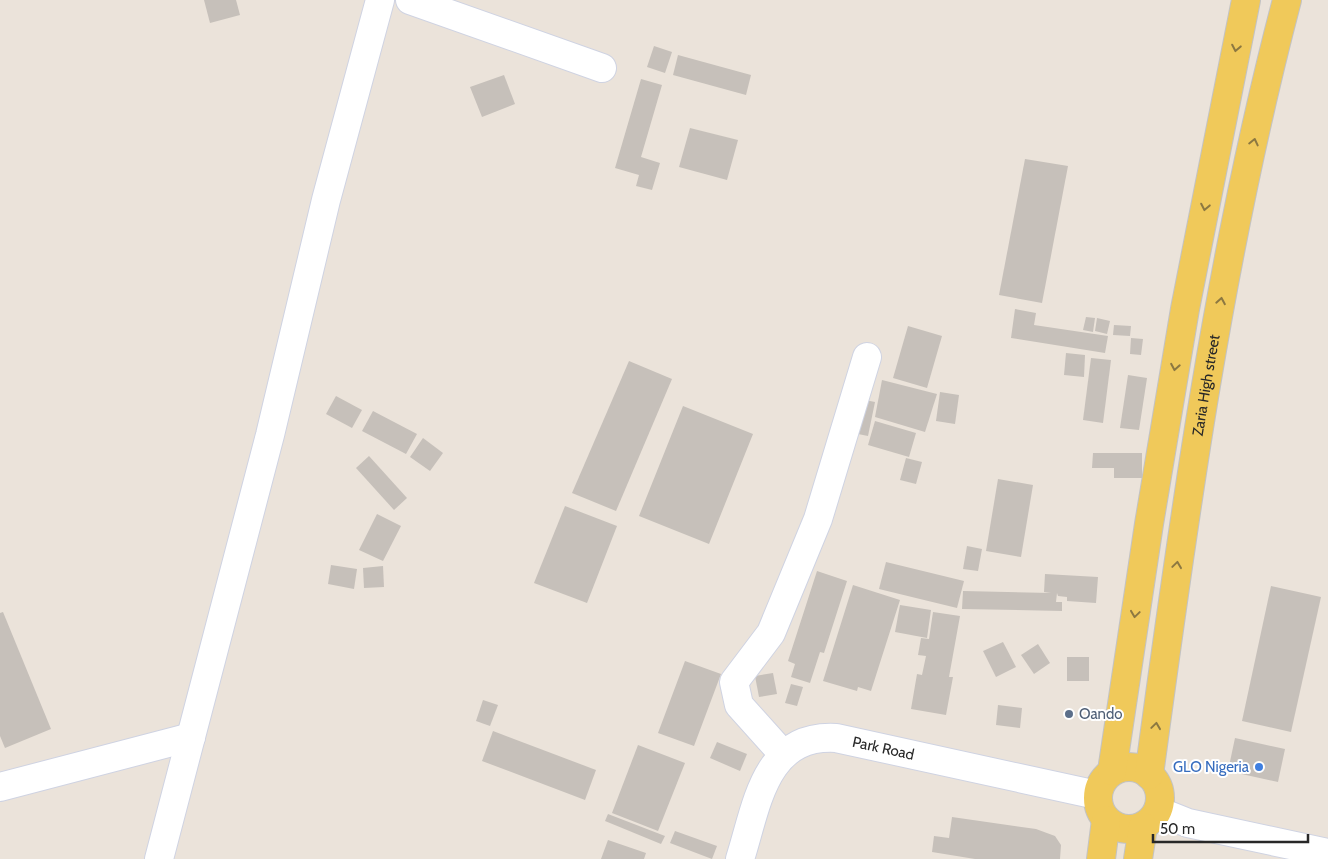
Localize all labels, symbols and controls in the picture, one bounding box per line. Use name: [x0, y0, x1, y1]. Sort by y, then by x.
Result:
one-way arrow: [1231, 43, 1242, 52]
one-way arrow: [1249, 138, 1259, 147]
one-way arrow: [1200, 203, 1211, 212]
one-way arrow: [1216, 297, 1226, 306]
street label: Zaria High street: [1189, 333, 1224, 437]
one-way arrow: [1171, 363, 1181, 371]
one-way arrow: [1171, 561, 1182, 569]
one-way arrow: [1131, 609, 1141, 618]
place label: Oando: [1079, 705, 1123, 723]
marker: Oando: [1063, 708, 1075, 720]
one-way arrow: [1150, 722, 1160, 731]
street label: Park Road: [851, 733, 916, 764]
place label: GLO Nigeria: [1173, 758, 1250, 776]
marker: GLO Nigeria: [1253, 761, 1265, 773]
scale bar: [1153, 812, 1308, 844]
text: 50 m: [1160, 820, 1195, 838]

